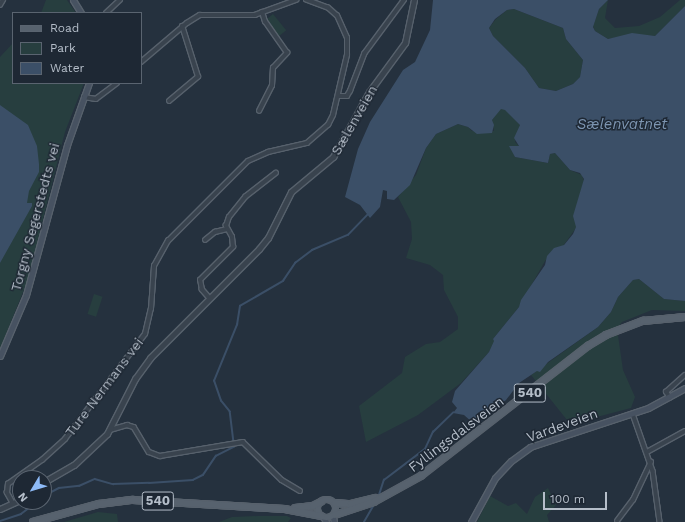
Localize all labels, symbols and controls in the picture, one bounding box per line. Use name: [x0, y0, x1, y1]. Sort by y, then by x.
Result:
legend: [12, 12, 142, 84]
text: Road: [50, 21, 79, 35]
text: Park: [50, 41, 76, 55]
text: Water: [50, 61, 84, 75]
street label: Sælenveien: [327, 82, 381, 158]
water label: Sælenvatnet: [577, 116, 667, 134]
street label: Torgny Segerstedts vei: [7, 141, 63, 293]
street label: Ture Nermans vei: [61, 334, 147, 440]
road number: 540: [513, 382, 547, 404]
street label: Fyllingsdalsveien: [405, 393, 507, 475]
street label: Vardeveien: [524, 404, 600, 446]
north arrow: [12, 470, 52, 510]
scale bar: [545, 484, 609, 510]
text: N: [15, 490, 31, 504]
road number: 540: [141, 490, 175, 512]
text: 100 m: [550, 492, 585, 506]

